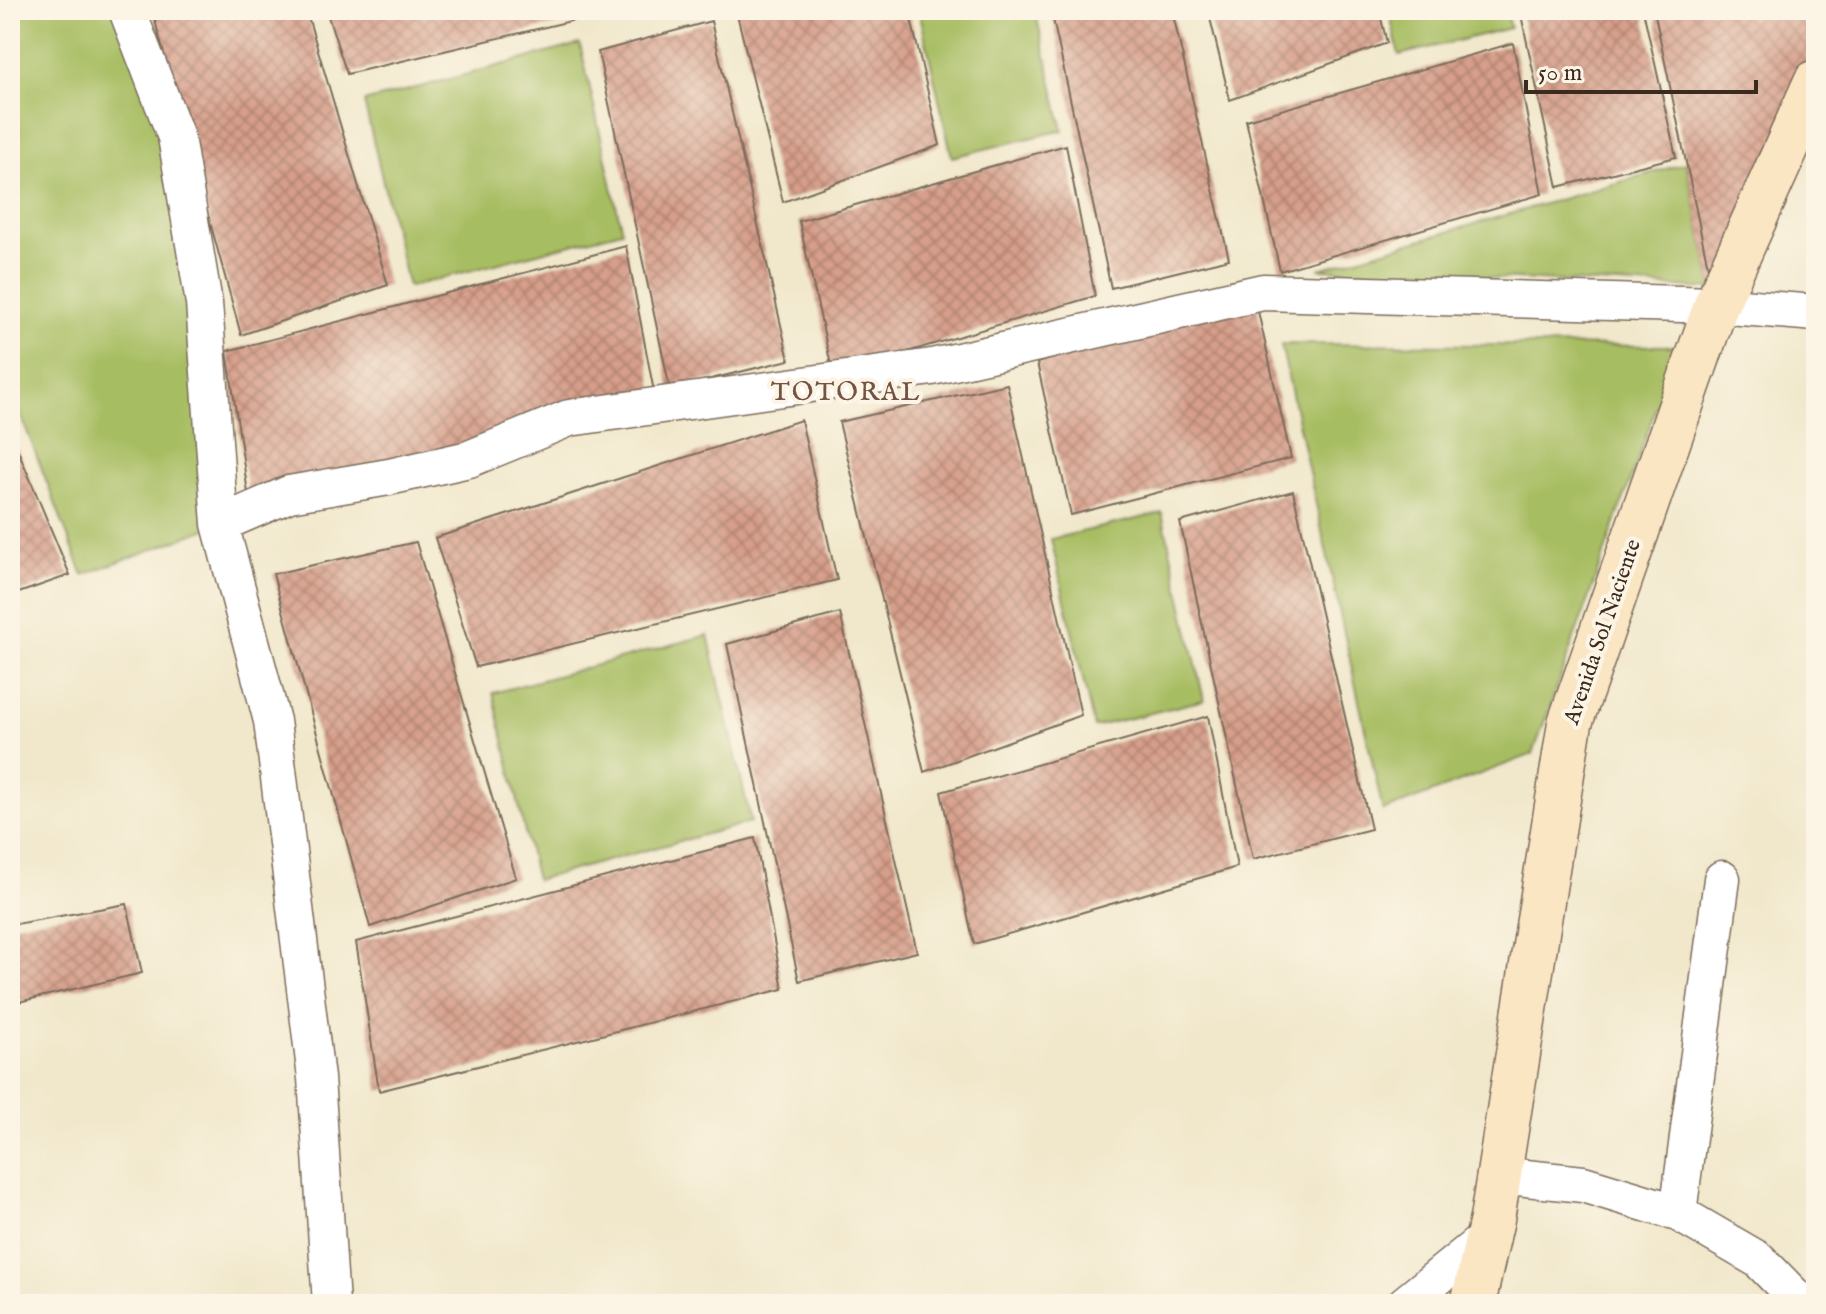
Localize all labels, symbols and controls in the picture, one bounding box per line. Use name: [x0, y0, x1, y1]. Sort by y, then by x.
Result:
scale bar: [1526, 44, 1756, 94]
text: 50 m: [1538, 58, 1582, 89]
district label: TOTORAL: [771, 376, 921, 409]
street label: Avenida Sol Naciente: [1558, 536, 1648, 729]

